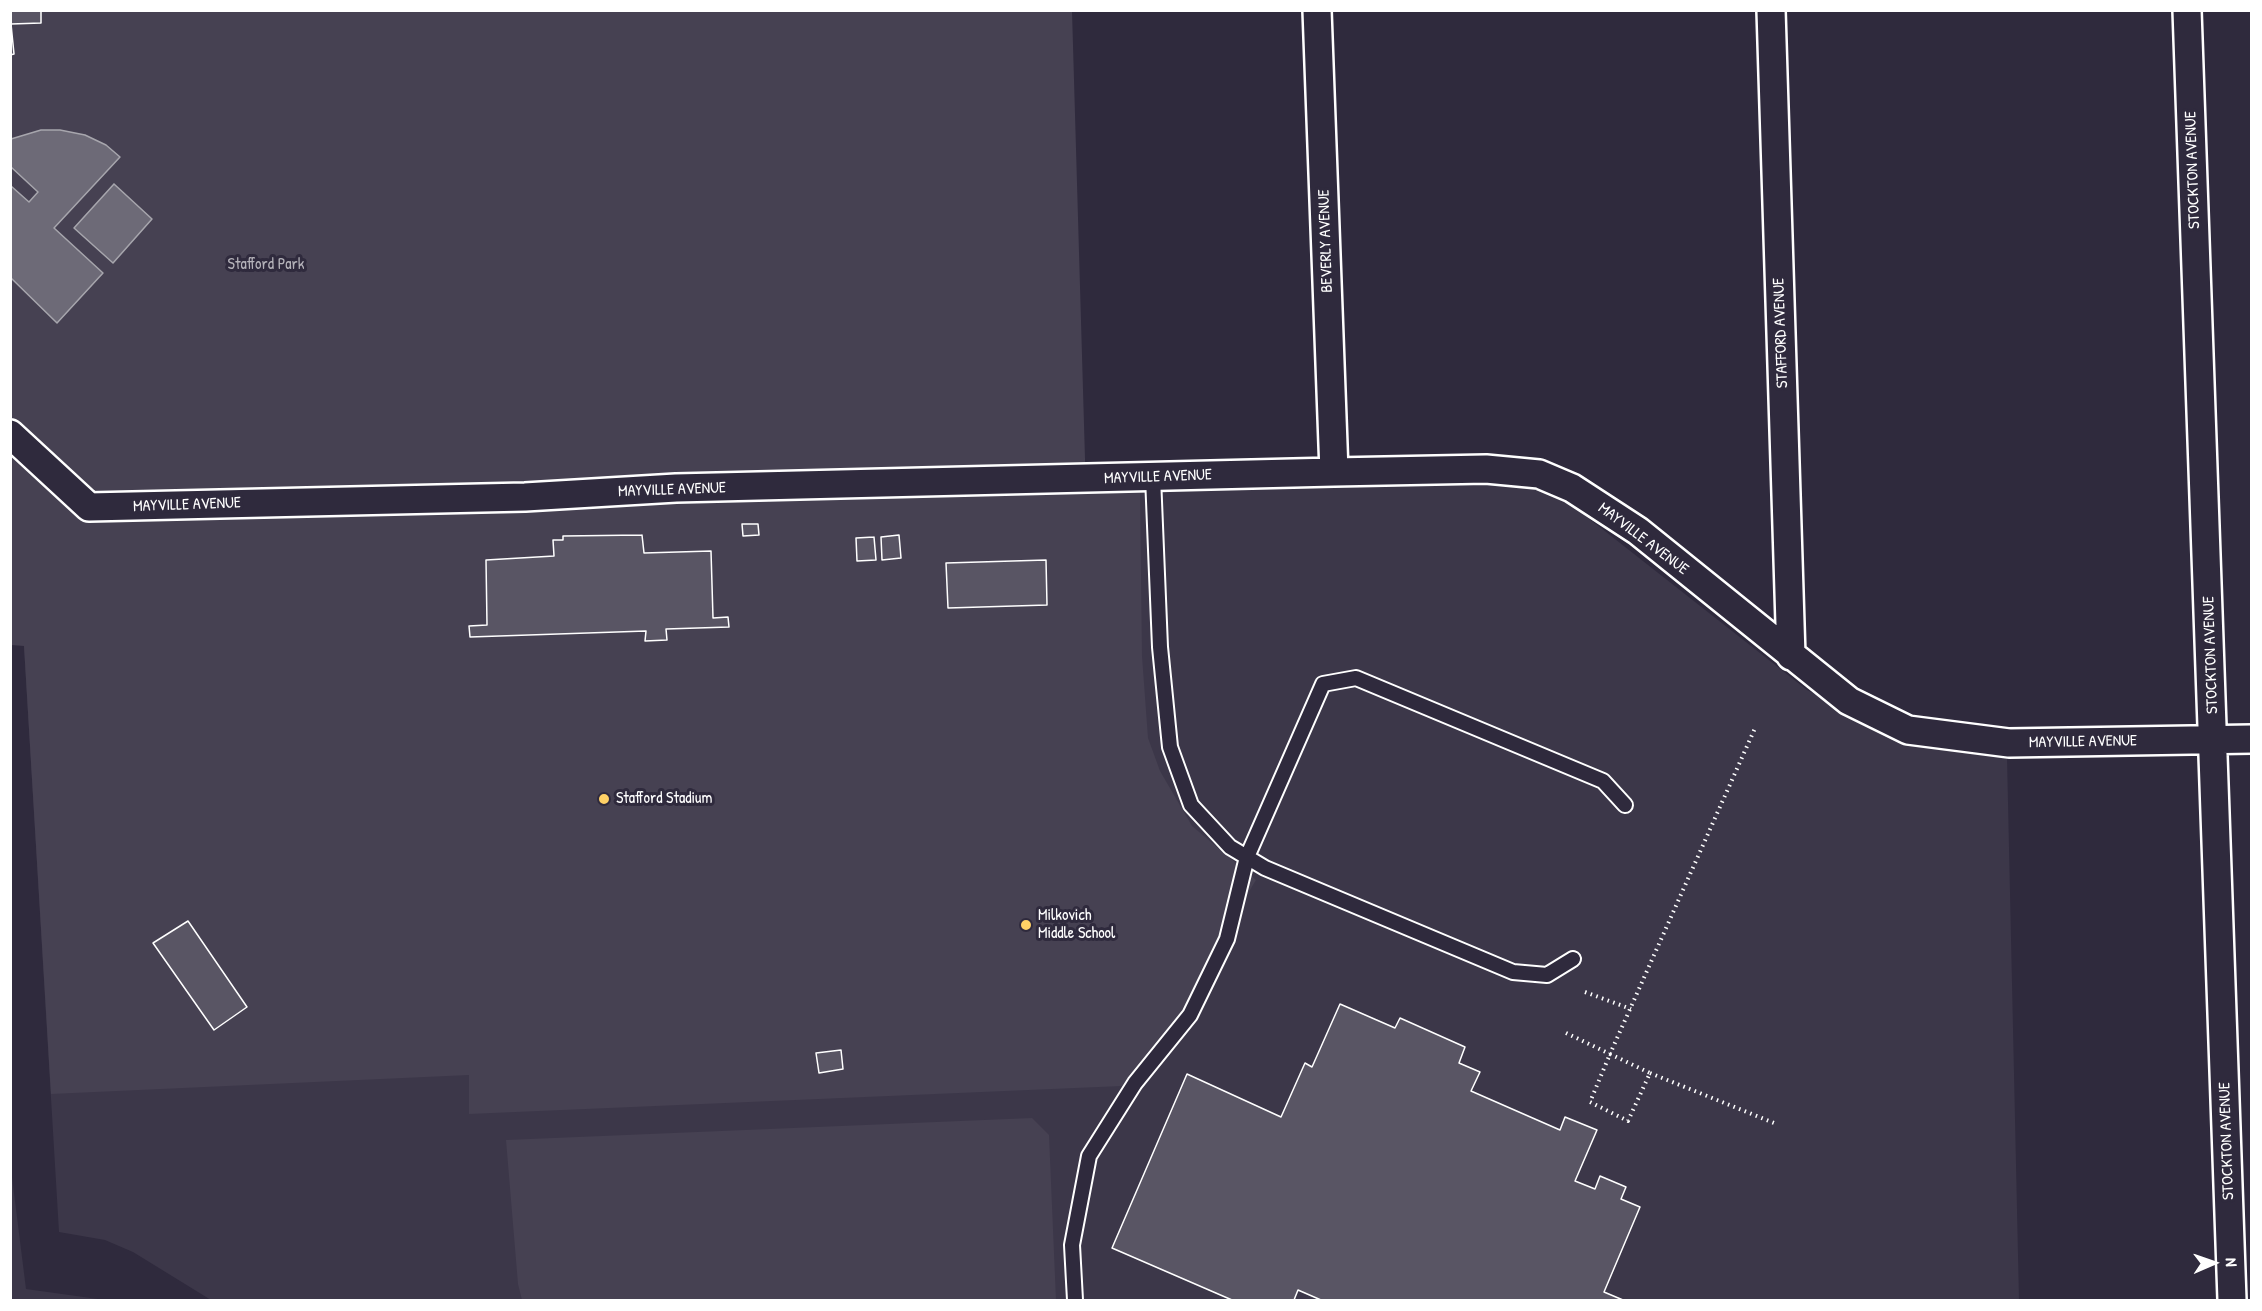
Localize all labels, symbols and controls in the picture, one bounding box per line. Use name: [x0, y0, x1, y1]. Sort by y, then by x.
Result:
street label: STOCKTON AVENUE: [2181, 111, 2205, 229]
street label: BEVERLY AVENUE: [1315, 189, 1337, 293]
park label: Stafford Park: [228, 255, 304, 275]
street label: STAFFORD AVENUE: [1769, 278, 1793, 388]
street label: MAYVILLE AVENUE: [1104, 466, 1212, 488]
street label: MAYVILLE AVENUE: [618, 479, 726, 501]
street label: MAYVILLE AVENUE: [133, 494, 241, 516]
street label: MAYVILLE AVENUE: [1594, 499, 1692, 579]
street label: STOCKTON AVENUE: [2199, 596, 2223, 714]
street label: MAYVILLE AVENUE: [2029, 731, 2137, 753]
place label: Stafford Stadium: [616, 789, 712, 809]
marker: Stafford Stadium: [597, 792, 611, 806]
place label: Milkovich Middle School: [1038, 906, 1115, 944]
marker: Milkovich Middle School: [1019, 918, 1033, 932]
street label: STOCKTON AVENUE: [2215, 1082, 2239, 1200]
north arrow: [2184, 1233, 2244, 1293]
text: N: [2221, 1258, 2243, 1267]

